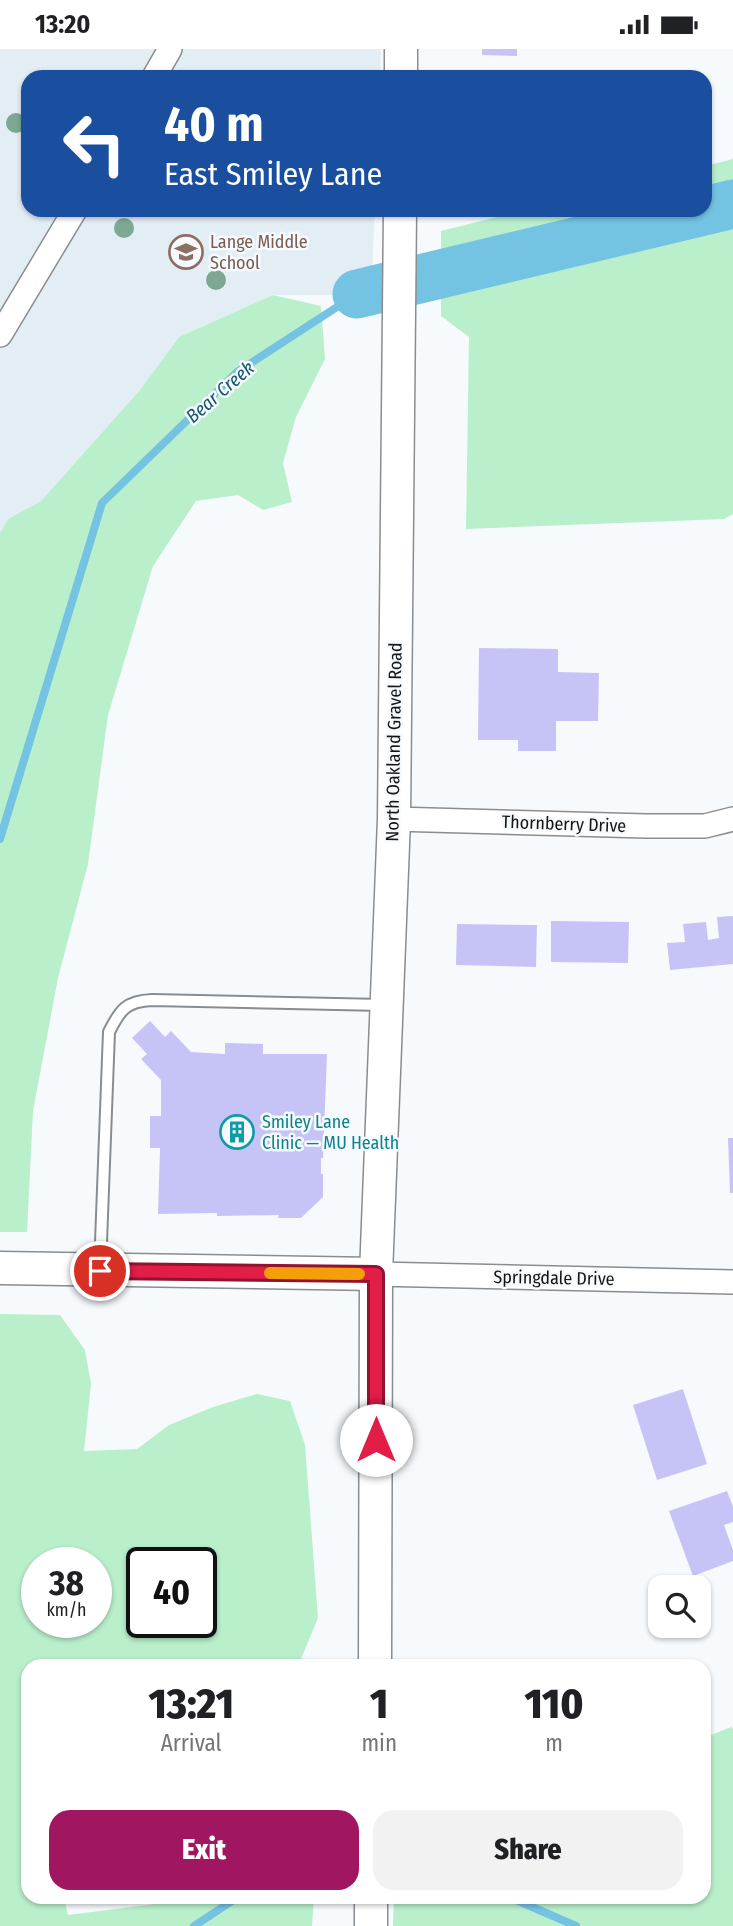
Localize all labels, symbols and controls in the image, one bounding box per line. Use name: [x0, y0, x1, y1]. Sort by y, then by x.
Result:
text: 13:20: [35, 9, 90, 40]
text: 40 m: [164, 95, 264, 154]
icon: left: [49, 98, 140, 189]
text: East Smiley Lane: [164, 155, 382, 193]
place label: Lange Middle School: [210, 231, 308, 274]
school or university icon: Lange Middle School: [167, 233, 205, 271]
water label: Bear Creek: [181, 356, 259, 428]
street label: North Oakland Gravel Road: [381, 642, 407, 842]
street label: Thornberry Drive: [501, 811, 627, 837]
place label: Smiley Lane Clinic — MU Health: [262, 1111, 399, 1154]
building icon: Smiley Lane Clinic — MU Health: [218, 1113, 256, 1151]
pin: [70, 1241, 130, 1301]
icon: arrive: [81, 1252, 119, 1290]
street label: Springdale Drive: [493, 1266, 615, 1290]
position arrow: [339, 1403, 413, 1477]
speed limit sign: 40: [126, 1547, 217, 1638]
text: 38: [49, 1562, 84, 1604]
map controls: [648, 1575, 711, 1638]
button: search: [648, 1575, 711, 1638]
text: km/h: [46, 1599, 87, 1621]
text: 13:21: [149, 1679, 234, 1729]
text: 1: [370, 1679, 388, 1729]
text: 110: [525, 1679, 583, 1729]
text: Arrival: [161, 1729, 222, 1757]
text: min: [361, 1729, 397, 1757]
text: m: [545, 1729, 563, 1757]
button: Exit: [49, 1810, 359, 1890]
button: Share: [373, 1810, 683, 1890]

